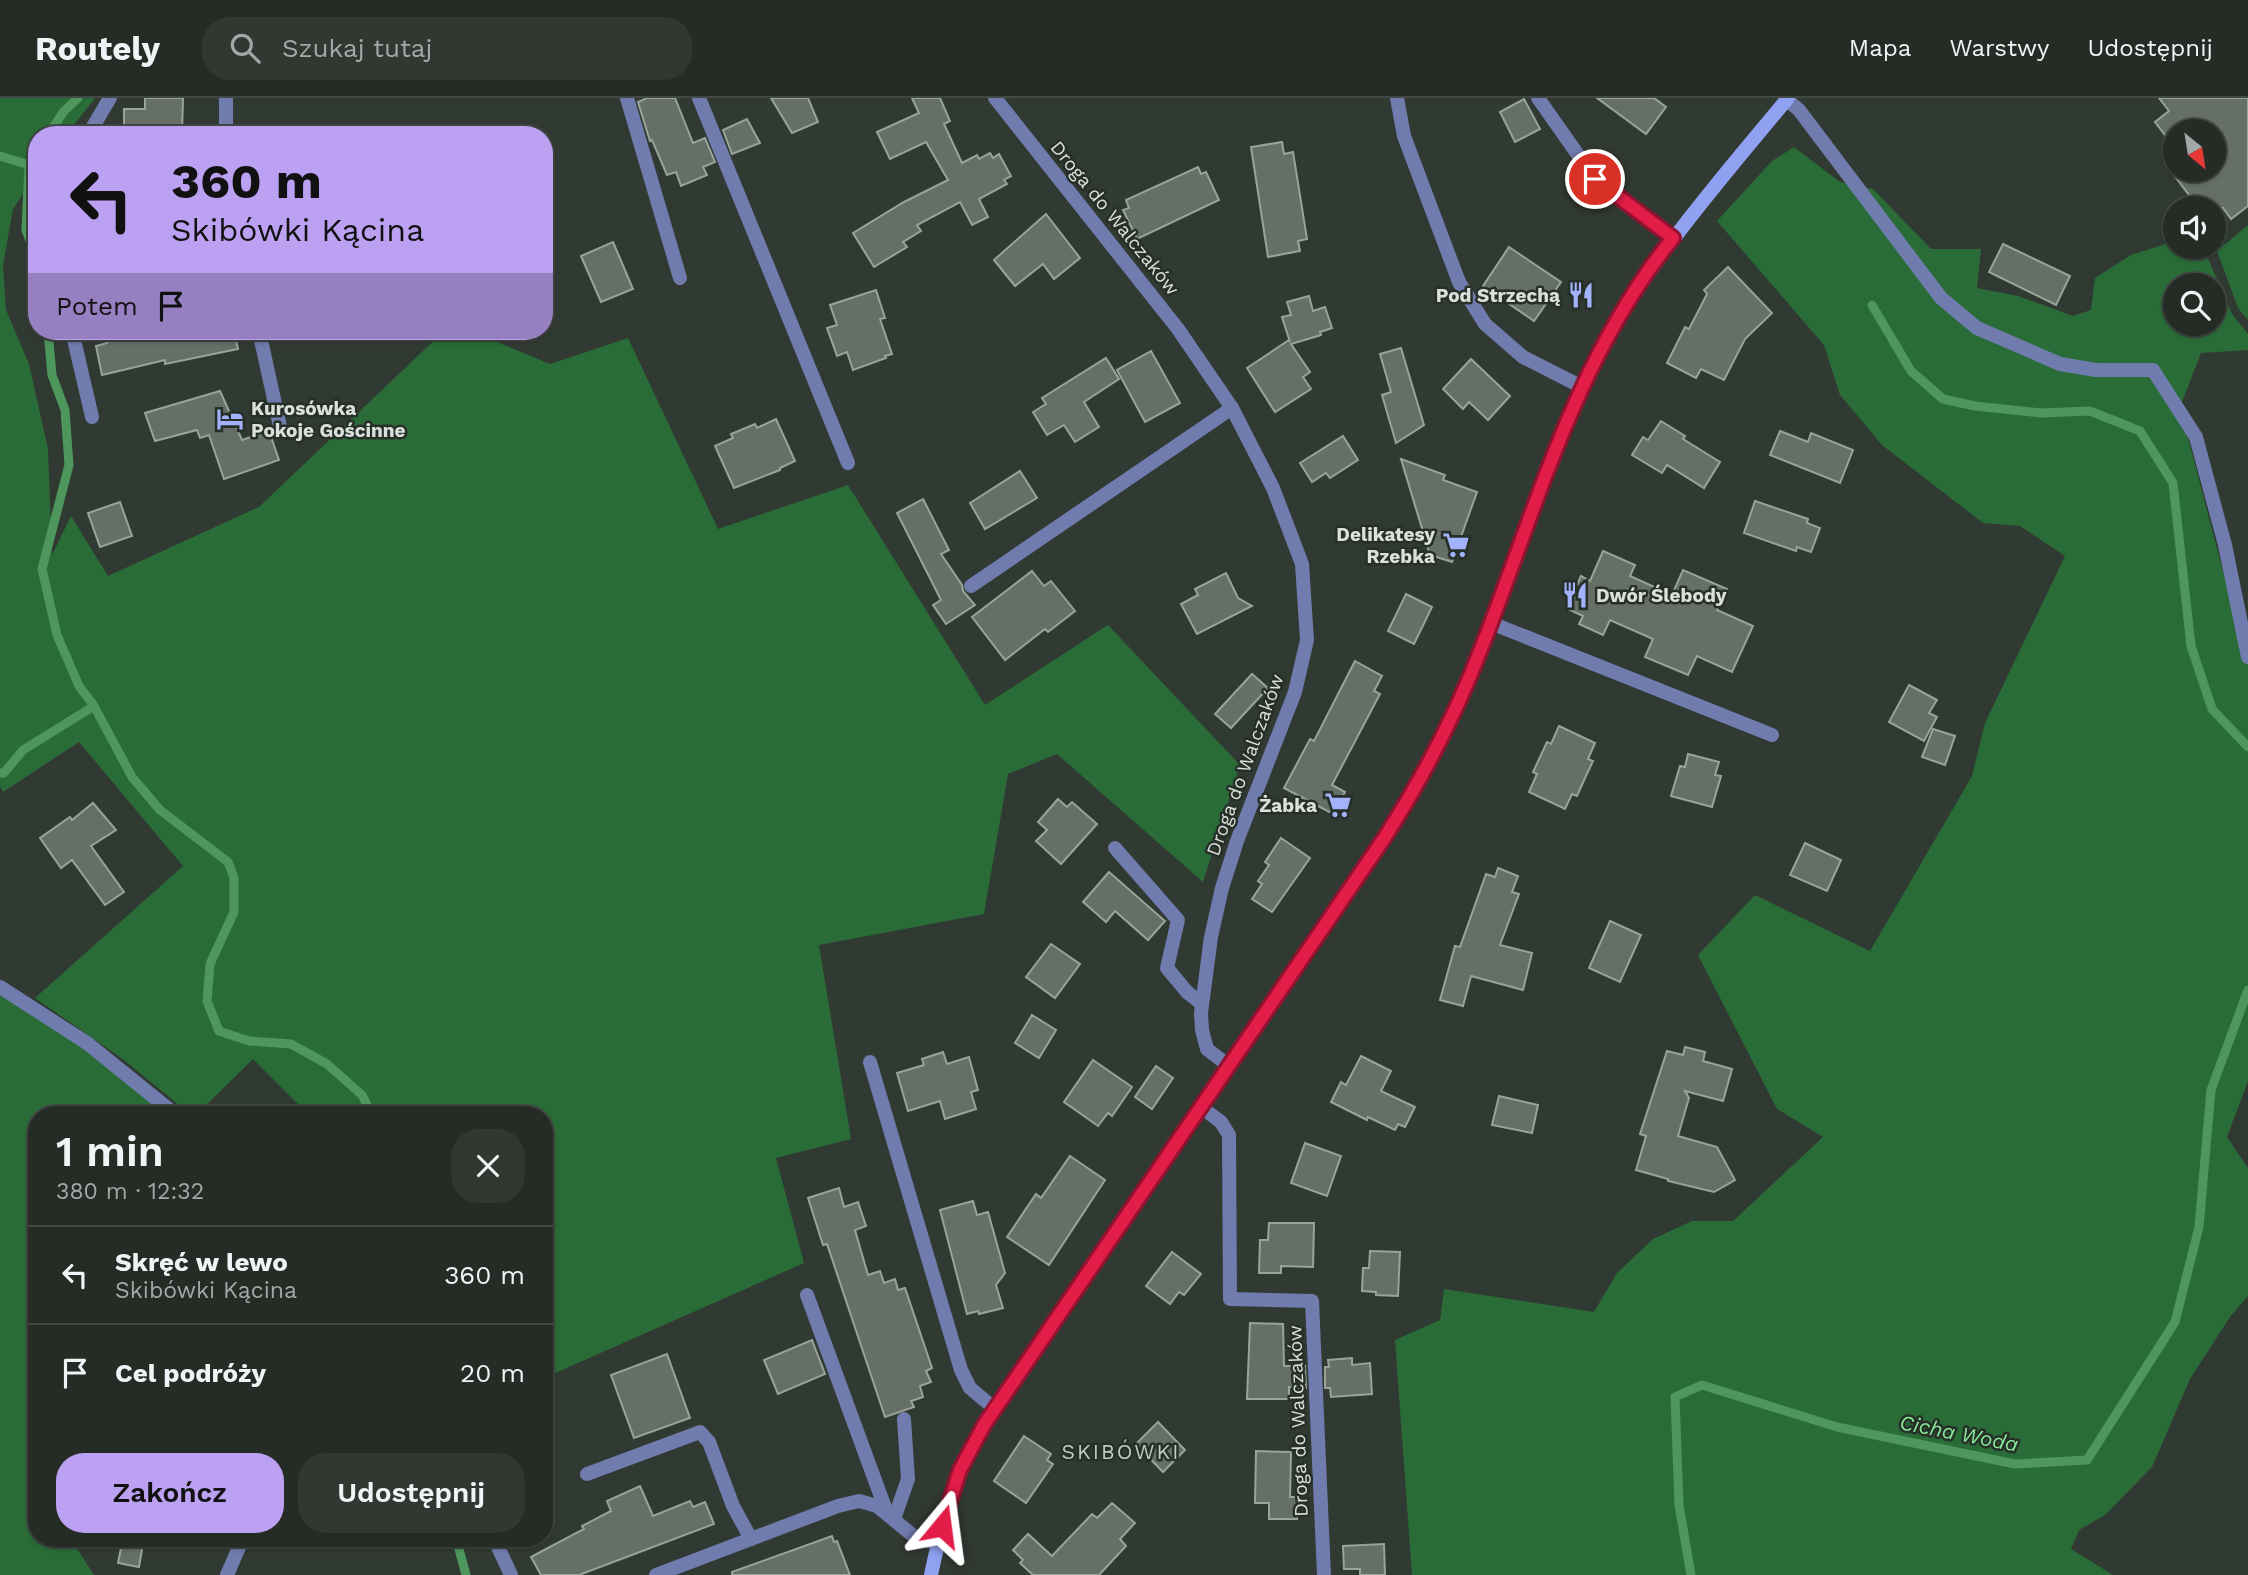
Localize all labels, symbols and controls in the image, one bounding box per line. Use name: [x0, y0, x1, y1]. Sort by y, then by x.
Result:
search box: [202, 17, 692, 80]
text: Routely: [35, 29, 160, 68]
icon: search: [226, 29, 264, 67]
text: Szukaj tutaj: [282, 33, 432, 63]
text: Mapa: [1849, 34, 1911, 62]
text: Warstwy: [1949, 34, 2050, 62]
text: Udostępnij: [2088, 34, 2213, 62]
north arrow: [2163, 119, 2226, 182]
map controls: [2163, 119, 2226, 336]
street label: Droga do Walczaków: [1046, 136, 1184, 300]
pin: [1565, 149, 1625, 209]
text: 360 m: [171, 152, 322, 210]
icon: left: [56, 154, 147, 245]
icon: arrive: [1576, 160, 1614, 198]
button: sound: [2163, 196, 2226, 259]
text: Skibówki Kącina: [171, 211, 424, 249]
button: search: [2163, 273, 2226, 336]
restaurant icon: Pod Strzechą: [1566, 280, 1596, 310]
place label: Pod Strzechą: [1436, 284, 1560, 307]
icon: arrive: [152, 287, 190, 325]
text: Potem: [56, 291, 138, 321]
place label: Kurosówka Pokoje Gościnne: [251, 397, 406, 442]
hotel icon: Kurosówka Pokoje Gościnne: [215, 404, 245, 434]
place label: Delikatesy Rzebka: [1336, 523, 1435, 568]
supermarket icon: Delikatesy Rzebka: [1441, 530, 1471, 560]
restaurant icon: Dwór Ślebody: [1560, 580, 1590, 610]
place label: Dwór Ślebody: [1596, 584, 1727, 607]
street label: Droga do Walczaków: [1201, 671, 1289, 859]
supermarket icon: Żabka: [1323, 790, 1353, 820]
place label: Żabka: [1259, 794, 1317, 817]
text: 1 min: [56, 1127, 164, 1176]
button: close: [451, 1129, 525, 1203]
text: 380 m · 12:32: [56, 1178, 204, 1205]
text: Skręć w lewo: [115, 1247, 288, 1277]
icon: left: [56, 1256, 94, 1294]
text: 360 m: [444, 1260, 525, 1290]
text: Skibówki Kącina: [115, 1277, 297, 1304]
street label: Droga do Walczaków: [1283, 1325, 1313, 1517]
icon: arrive: [56, 1354, 94, 1392]
text: Cel podróży: [115, 1358, 266, 1388]
text: 20 m: [460, 1358, 525, 1388]
water label: Cicha Woda: [1898, 1409, 2021, 1457]
district label: SKIBÓWKI: [1062, 1439, 1180, 1464]
button: Zakończ: [56, 1453, 284, 1533]
button: Udostępnij: [298, 1453, 525, 1533]
position arrow: [905, 1489, 979, 1563]

